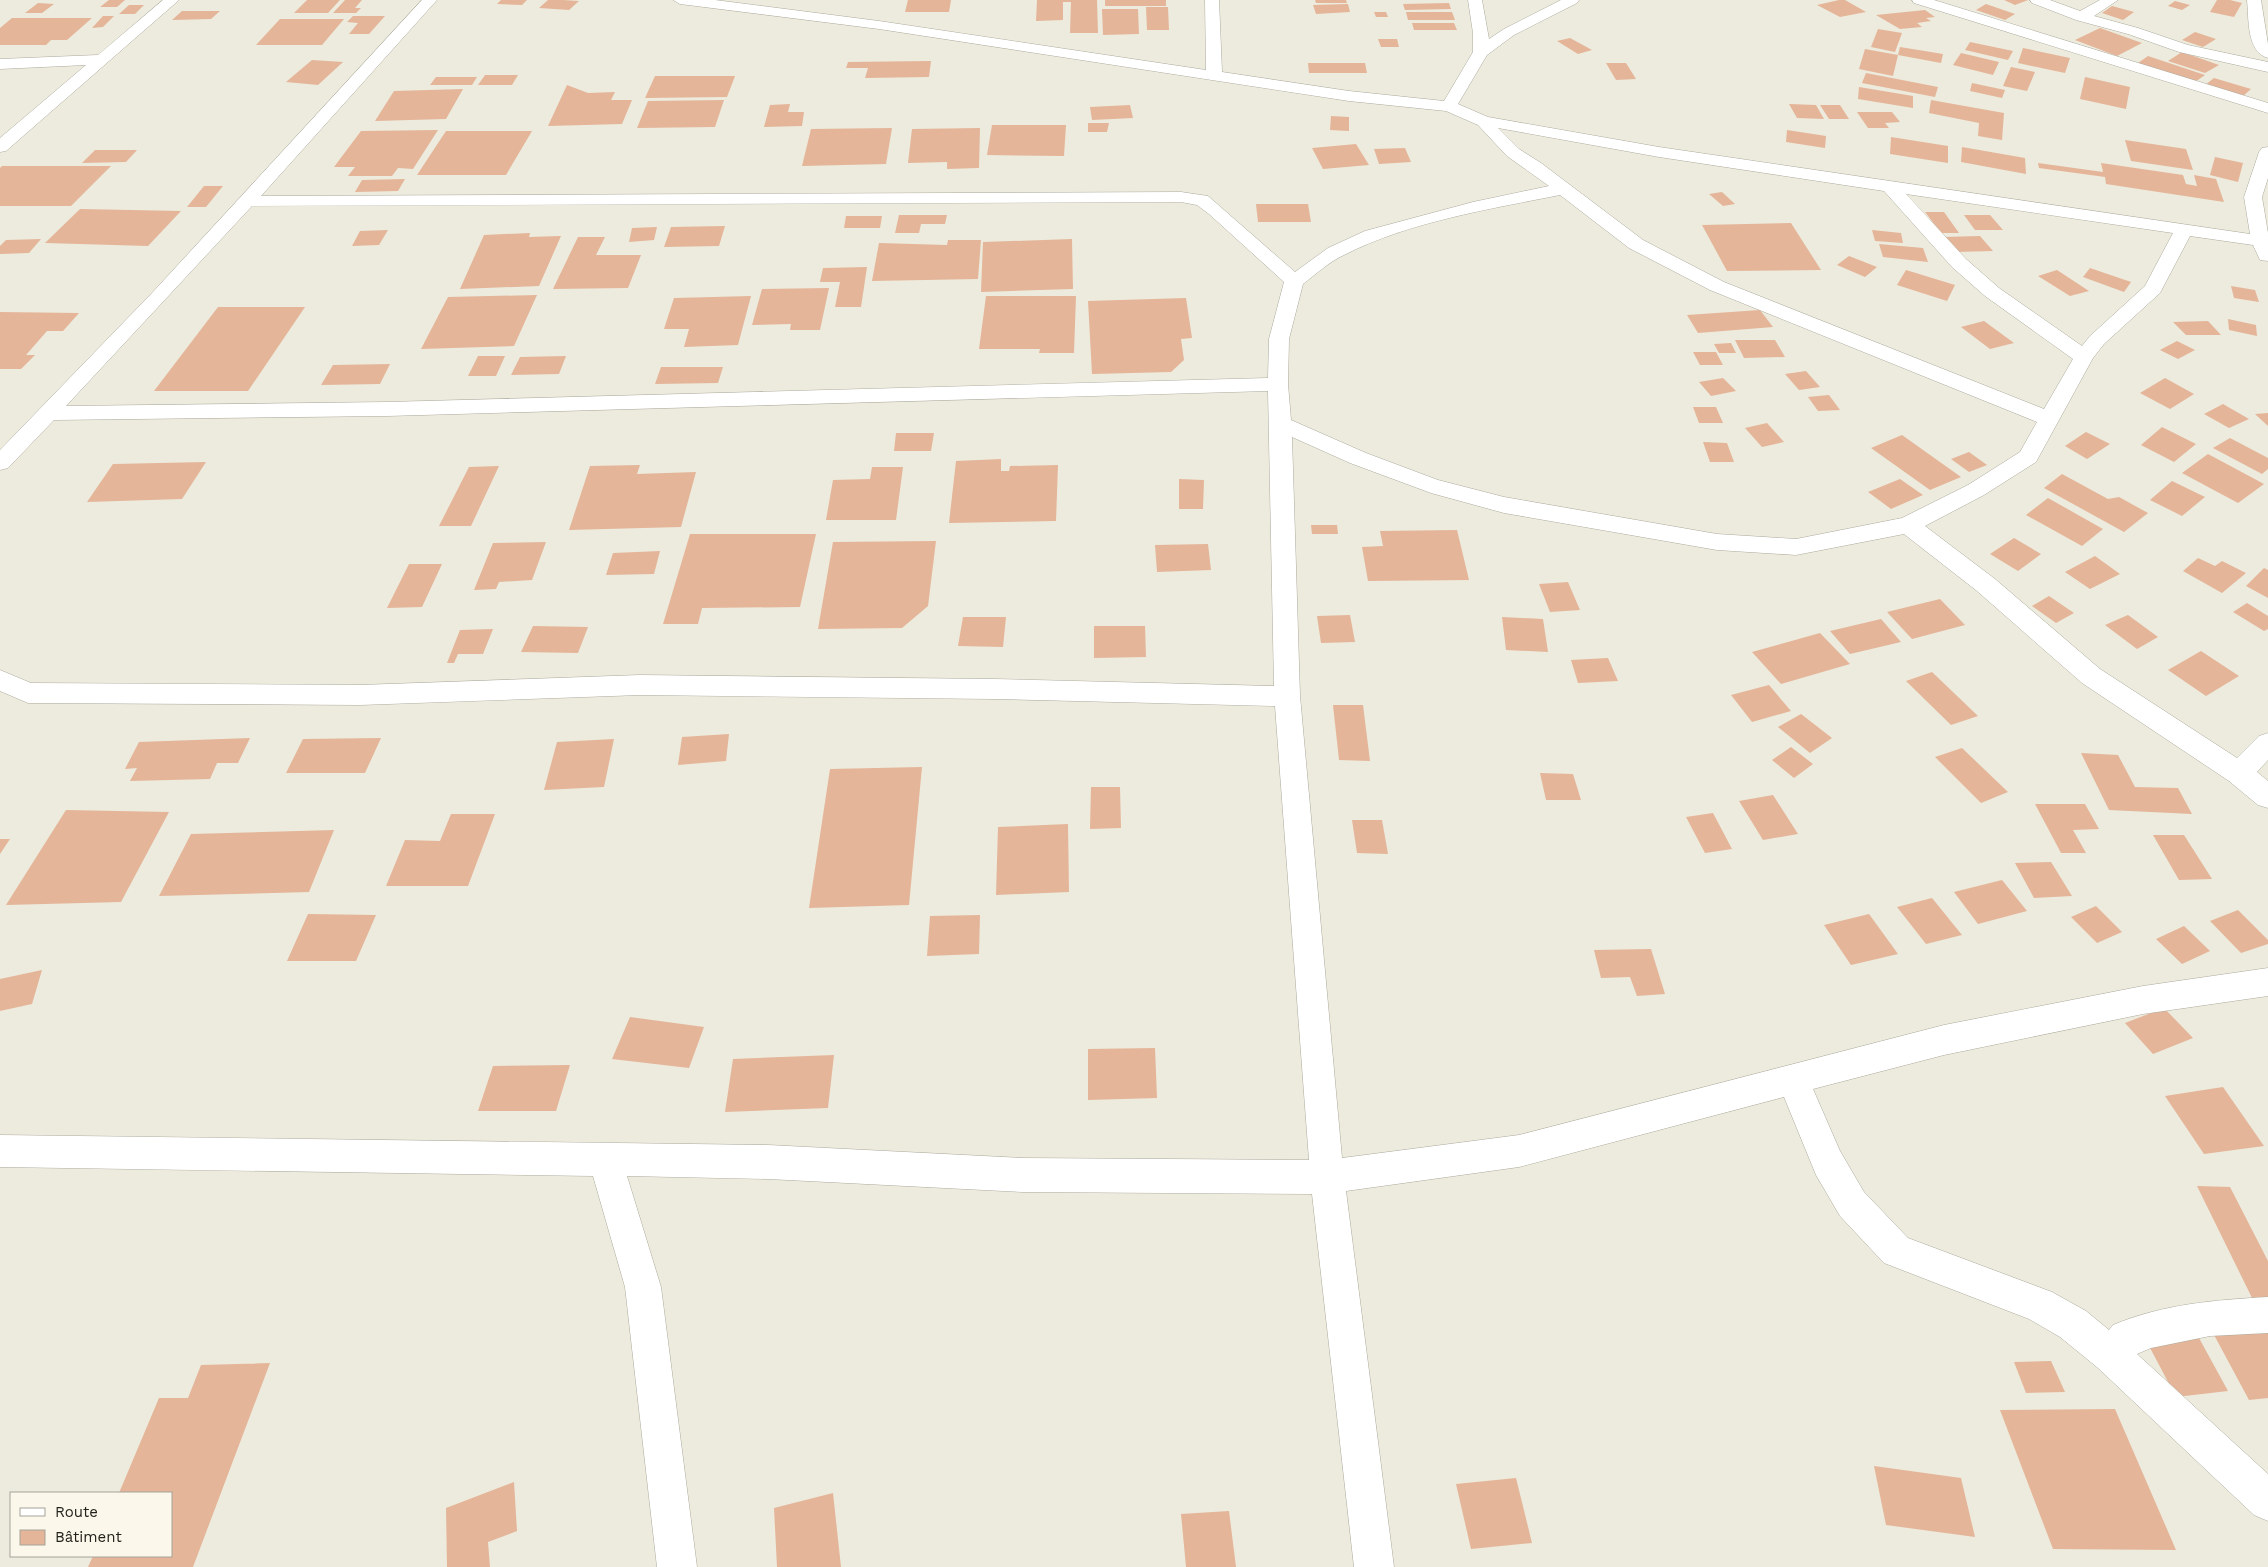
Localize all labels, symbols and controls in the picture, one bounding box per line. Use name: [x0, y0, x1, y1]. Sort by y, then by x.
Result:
legend: [10, 1492, 172, 1557]
text: Route: [55, 1503, 98, 1521]
text: Bâtiment: [55, 1528, 122, 1546]

